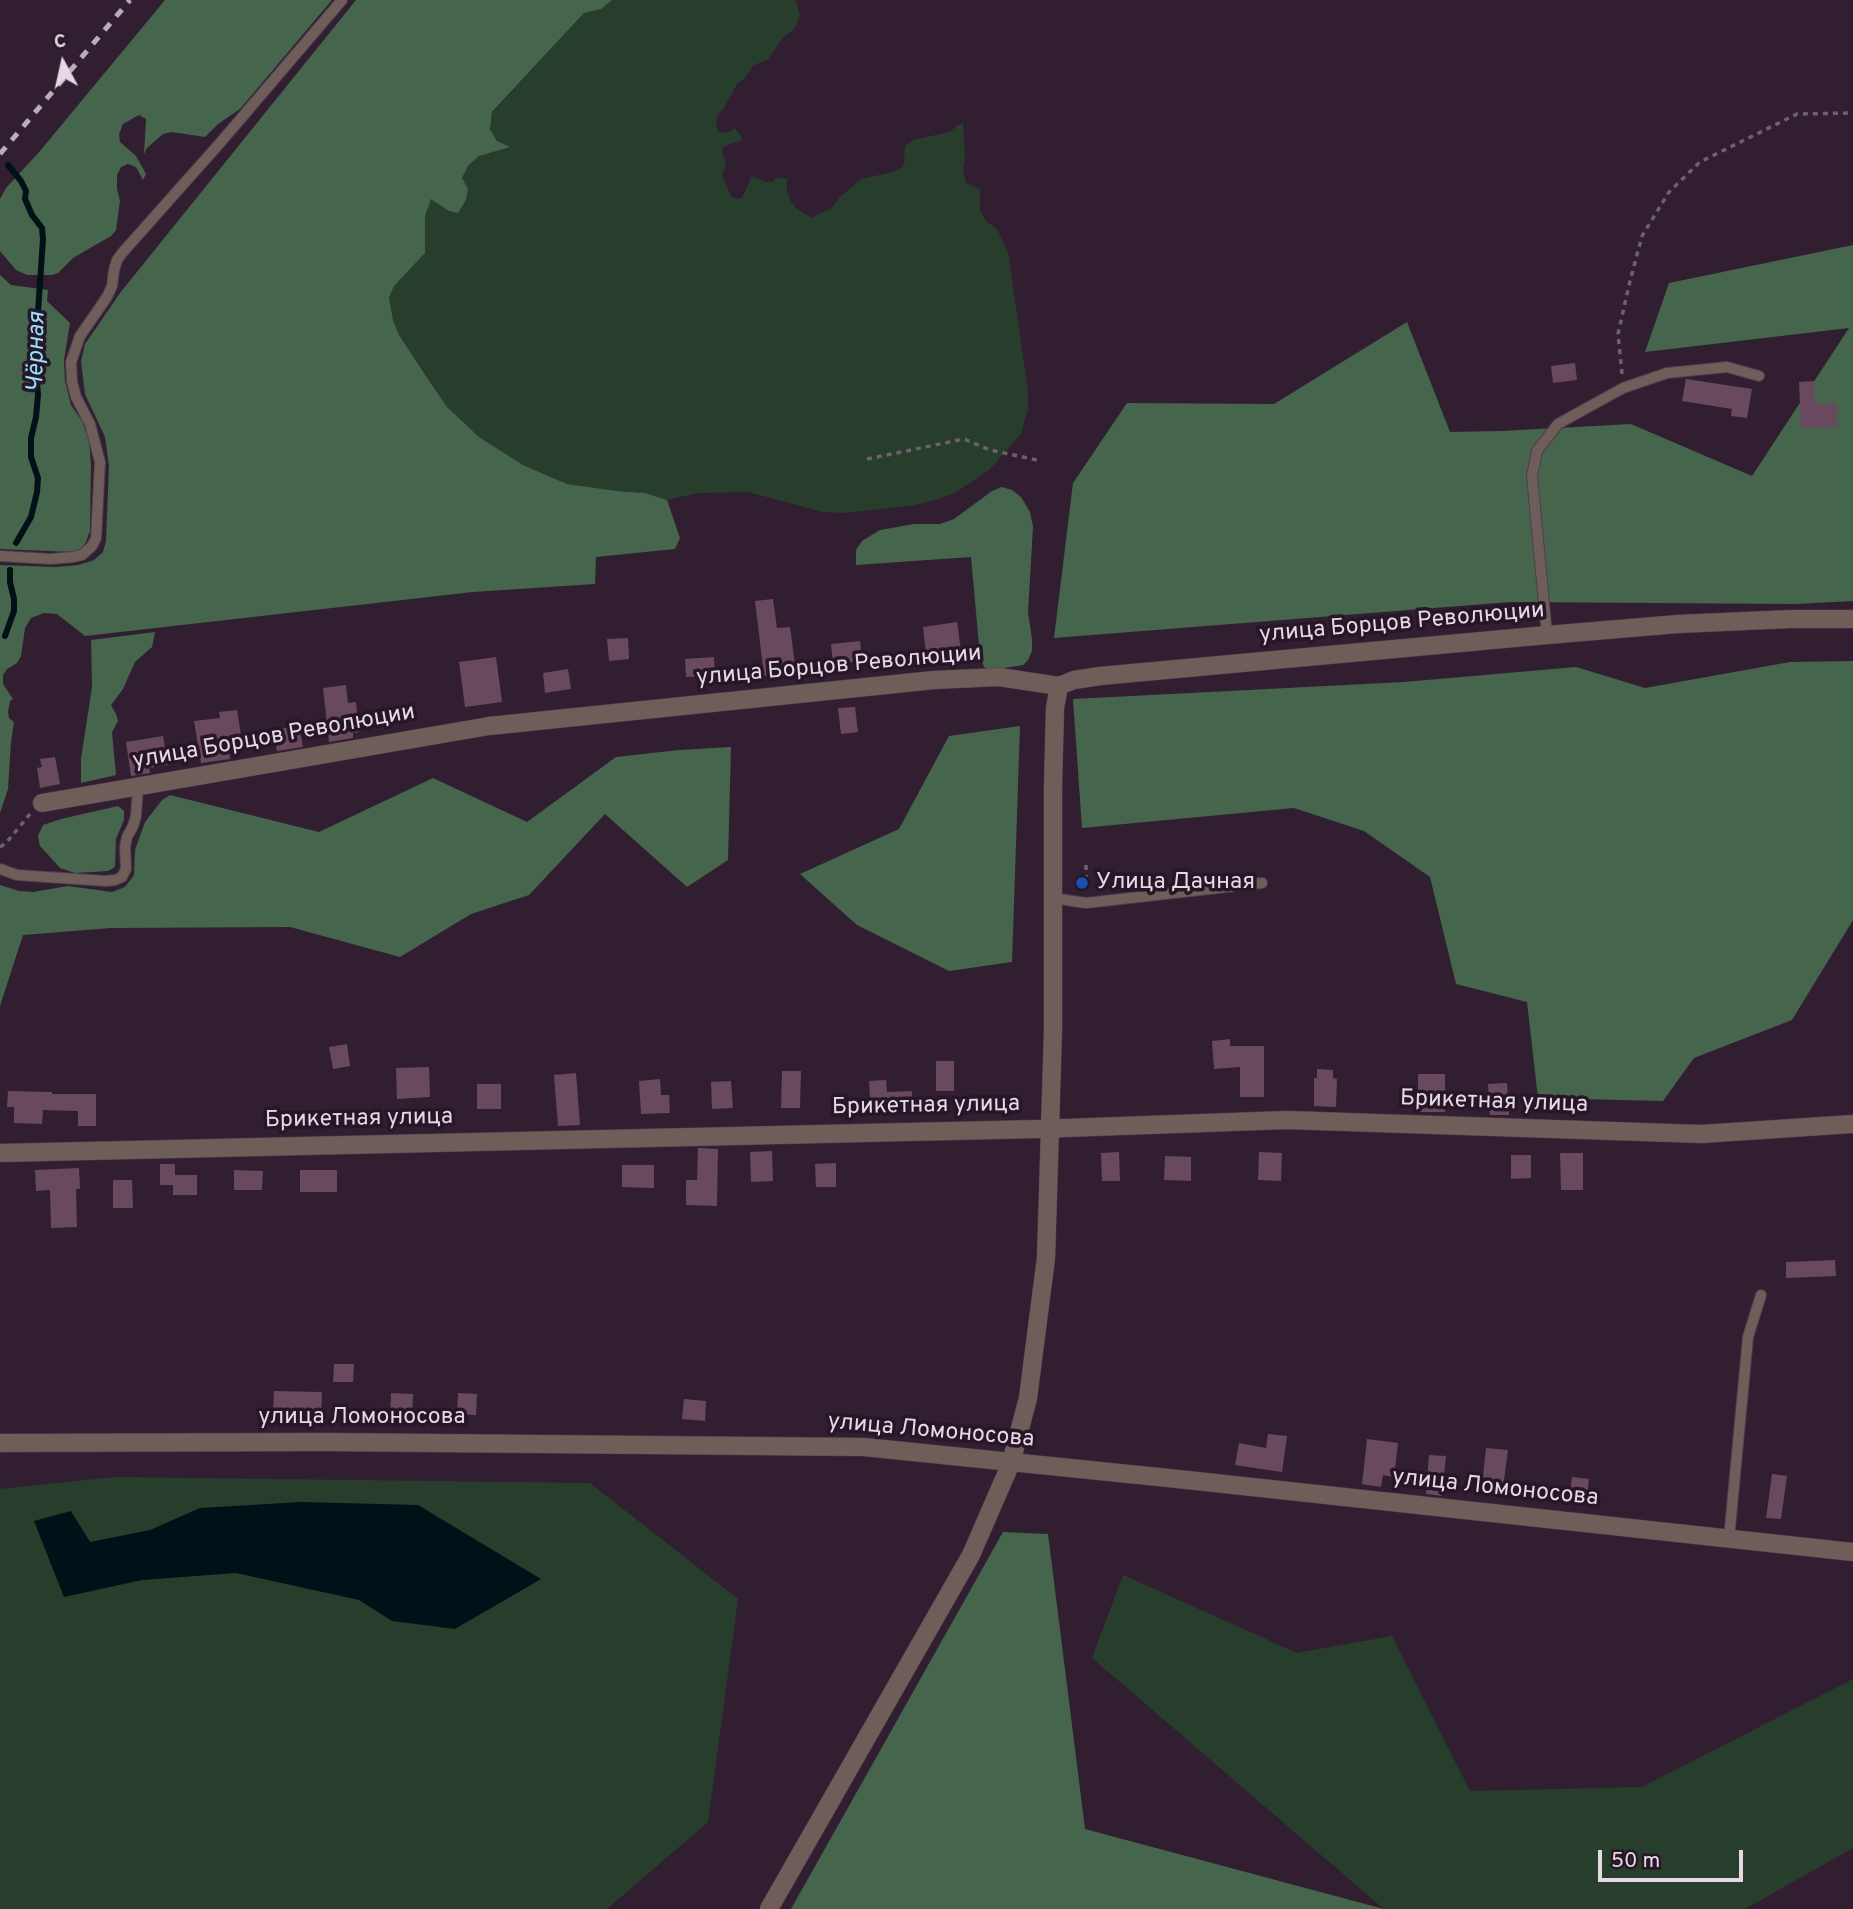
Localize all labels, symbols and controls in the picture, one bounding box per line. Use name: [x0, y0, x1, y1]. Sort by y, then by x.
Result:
north arrow: [28, 28, 98, 98]
text: С: [52, 29, 68, 55]
water label: Чёрная: [23, 312, 53, 392]
street label: улица Борцов Революции: [1258, 598, 1546, 650]
street label: улица Борцов Революции: [695, 641, 983, 693]
street label: улица Борцов Революции: [131, 700, 417, 776]
place label: Улица Дачная: [1096, 869, 1255, 897]
marker: Улица Дачная: [1074, 875, 1090, 891]
street label: Брикетная улица: [1399, 1086, 1589, 1120]
street label: Брикетная улица: [832, 1092, 1020, 1122]
street label: Брикетная улица: [265, 1105, 453, 1135]
street label: улица Ломоносова: [258, 1404, 466, 1432]
street label: улица Ломоносова: [826, 1409, 1036, 1455]
street label: улица Ломоносова: [1390, 1464, 1600, 1514]
scale bar: [1601, 1836, 1746, 1880]
text: 50 m: [1611, 1848, 1660, 1875]

